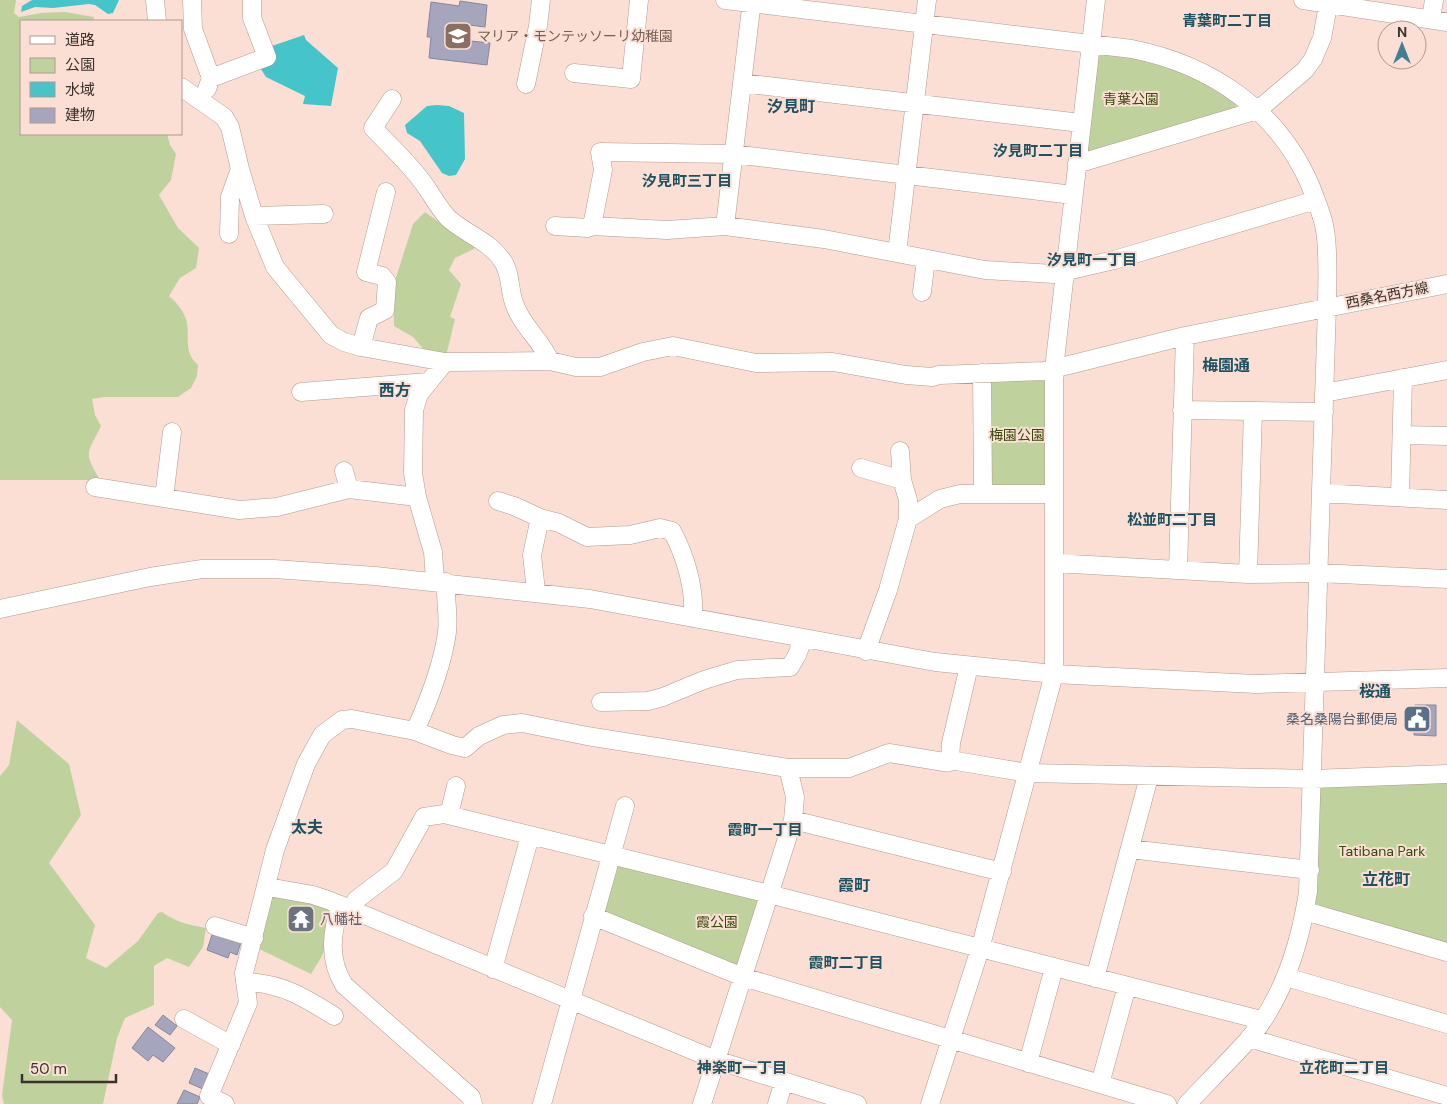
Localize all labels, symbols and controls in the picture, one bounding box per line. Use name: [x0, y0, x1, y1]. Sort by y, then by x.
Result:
district label: 青葉町二丁目: [1182, 11, 1272, 31]
legend: [20, 20, 182, 135]
north arrow: [1377, 20, 1427, 70]
school or university icon: マリア・モンテッソーリ幼稚園: [443, 21, 473, 51]
text: N: [1397, 23, 1407, 41]
place label: マリア・モンテッソーリ幼稚園: [477, 27, 673, 45]
text: 道路: [65, 30, 95, 50]
text: 公園: [65, 55, 95, 75]
text: 水域: [65, 80, 95, 100]
park label: 青葉公園: [1103, 90, 1159, 108]
district label: 汐見町: [767, 96, 815, 117]
text: 建物: [65, 105, 95, 125]
district label: 汐見町二丁目: [993, 141, 1083, 161]
district label: 汐見町三丁目: [642, 171, 732, 191]
district label: 汐見町一丁目: [1047, 250, 1137, 270]
street label: 西桑名西方線: [1344, 278, 1430, 312]
district label: 梅園通: [1202, 355, 1250, 376]
district label: 西方: [379, 380, 411, 401]
park label: 梅園公園: [989, 426, 1045, 444]
district label: 松並町二丁目: [1127, 510, 1217, 530]
district label: 桜通: [1359, 681, 1391, 702]
public building icon: 桑名桑陽台郵便局: [1402, 704, 1432, 734]
place label: 桑名桑陽台郵便局: [1286, 710, 1398, 728]
district label: 太夫: [291, 817, 323, 838]
district label: 霞町一丁目: [727, 820, 803, 840]
park label: Tatibana Park: [1339, 842, 1425, 860]
district label: 立花町: [1362, 869, 1410, 890]
district label: 霞町: [838, 875, 870, 896]
temple icon: 八幡社: [286, 904, 316, 934]
place label: 八幡社: [320, 910, 362, 928]
park label: 霞公園: [696, 913, 738, 931]
district label: 霞町二丁目: [808, 953, 884, 973]
scale bar: [22, 1052, 116, 1084]
district label: 神楽町一丁目: [696, 1058, 787, 1078]
district label: 立花町二丁目: [1299, 1058, 1389, 1078]
text: 50 m: [30, 1059, 67, 1079]

